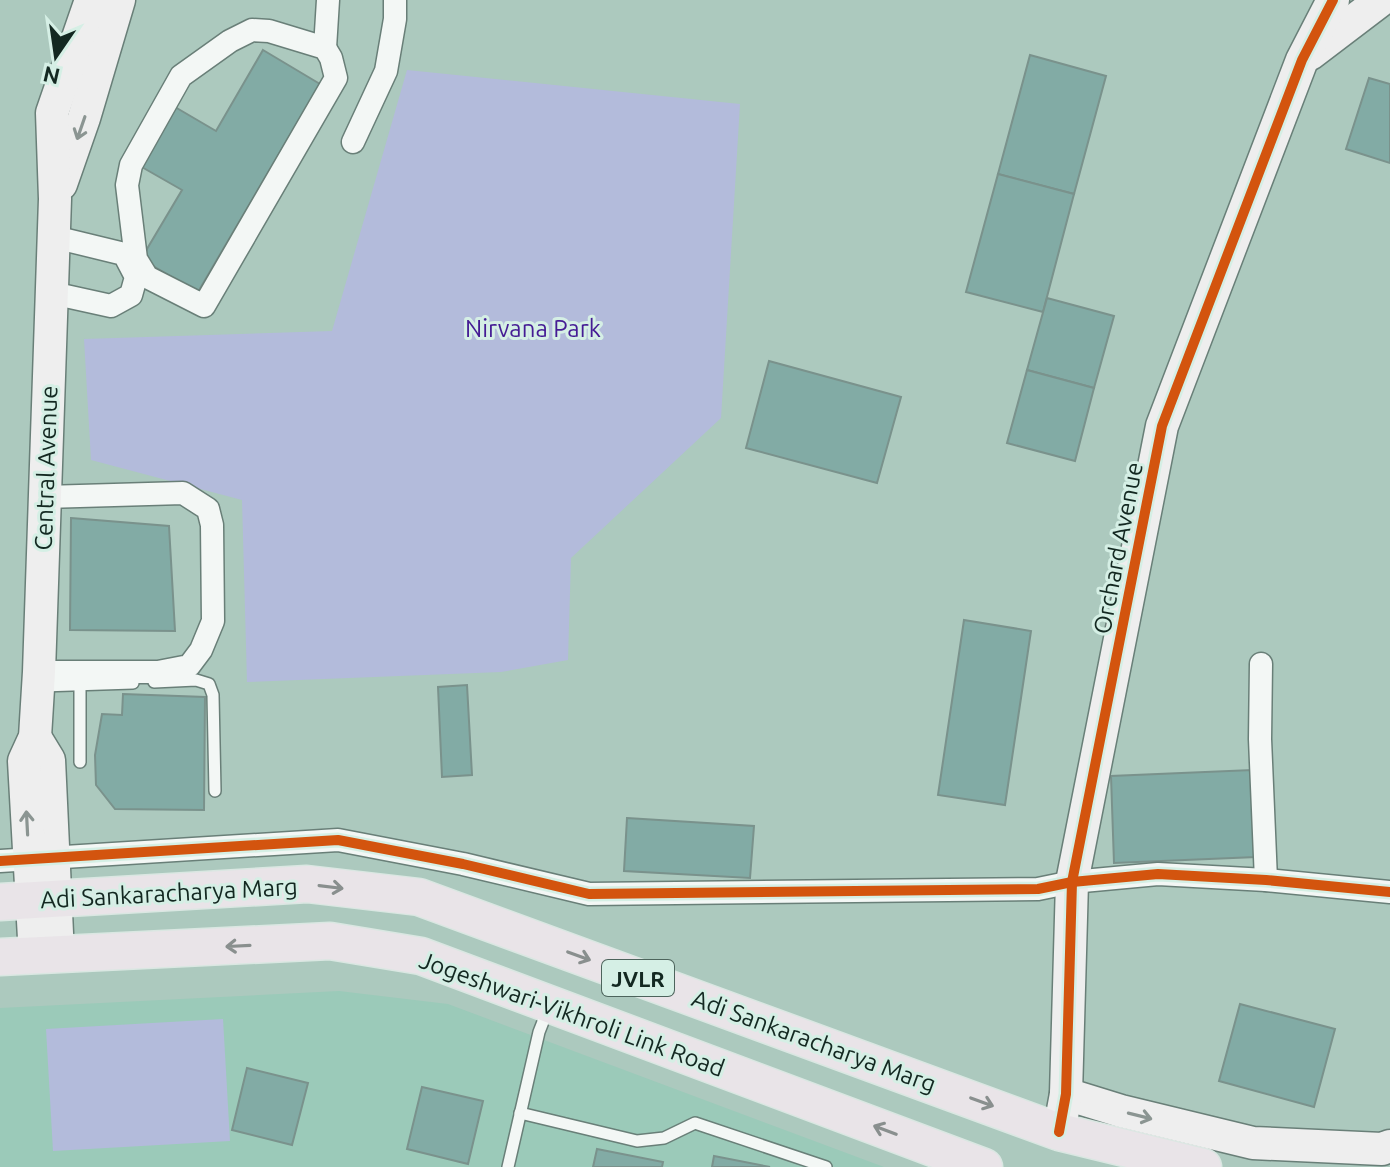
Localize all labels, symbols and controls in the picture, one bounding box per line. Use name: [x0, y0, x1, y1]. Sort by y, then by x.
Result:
north arrow: [16, 16, 96, 96]
text: N: [41, 62, 62, 90]
one-way arrow: [72, 116, 87, 141]
park label: Nirvana Park: [465, 315, 601, 342]
street label: Central Avenue: [30, 385, 62, 551]
street label: Orchard Avenue: [1088, 460, 1148, 636]
one-way arrow: [19, 810, 34, 837]
street label: Adi Sankaracharya Marg: [40, 873, 298, 913]
one-way arrow: [317, 879, 343, 894]
one-way arrow: [225, 939, 252, 954]
street label: Jogeshwari-Vikhroli Link Road: [416, 946, 728, 1082]
one-way arrow: [566, 950, 591, 965]
road number: JVLR: [602, 960, 674, 996]
street label: Adi Sankaracharya Marg: [688, 984, 940, 1098]
one-way arrow: [969, 1096, 993, 1110]
one-way arrow: [1127, 1109, 1153, 1124]
one-way arrow: [873, 1122, 898, 1136]

